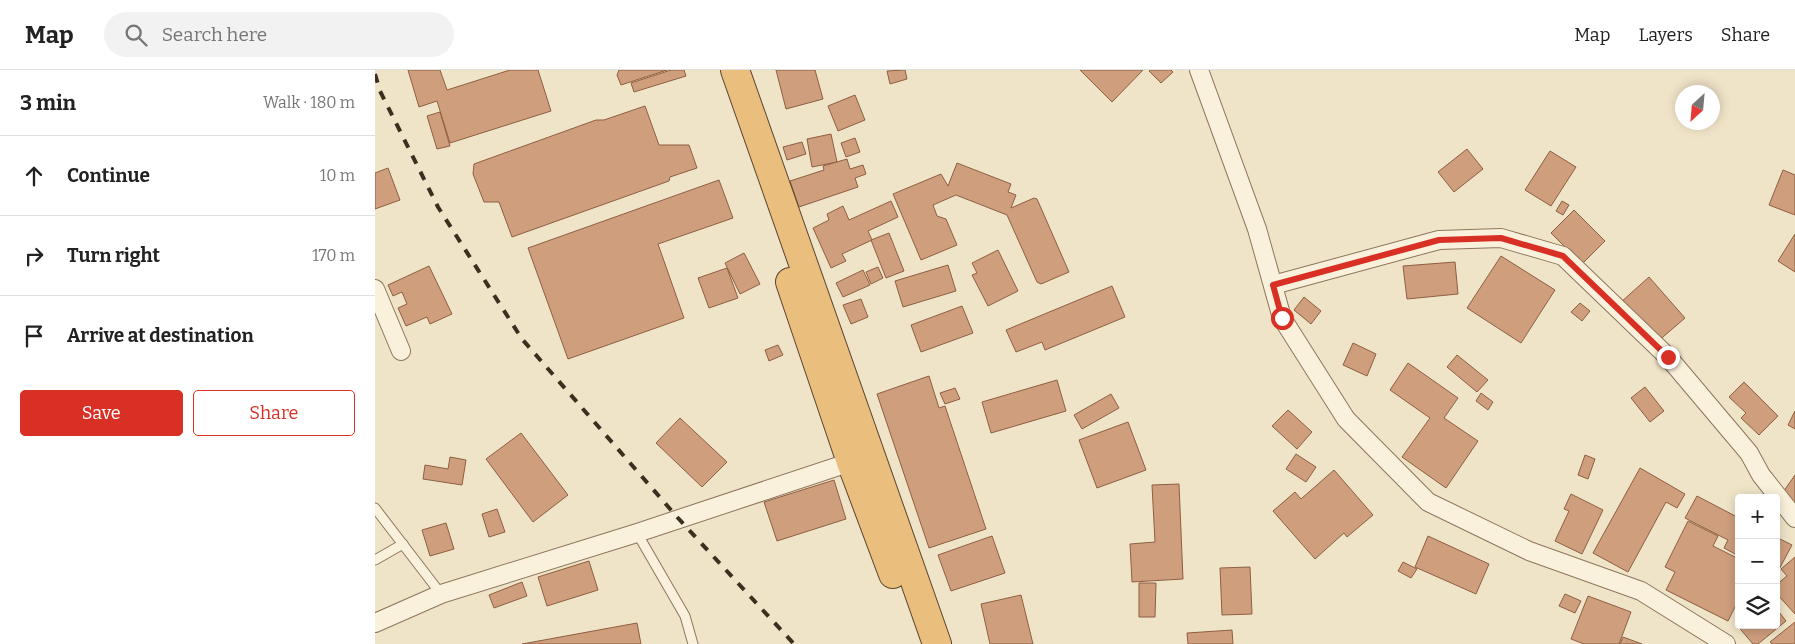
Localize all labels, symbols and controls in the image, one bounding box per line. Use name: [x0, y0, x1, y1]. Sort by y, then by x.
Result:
search box: [104, 12, 454, 57]
text: Map: [25, 21, 74, 49]
icon: search: [122, 21, 150, 49]
text: Search here: [162, 23, 267, 46]
text: Map: [1574, 24, 1610, 46]
text: Layers: [1638, 24, 1693, 46]
text: Share: [1721, 24, 1770, 46]
north arrow: [1675, 85, 1720, 130]
text: 3 min: [20, 90, 76, 116]
text: Walk · 180 m: [263, 93, 355, 112]
icon: ahead: [20, 162, 48, 190]
text: Continue: [67, 164, 150, 187]
text: 10 m: [320, 166, 355, 185]
icon: right: [20, 242, 48, 270]
text: Turn right: [67, 244, 160, 267]
text: 170 m: [312, 246, 355, 265]
route start: [1271, 307, 1294, 330]
icon: arrive: [20, 322, 48, 350]
text: Arrive at destination: [67, 324, 254, 347]
route end: [1657, 346, 1680, 369]
button: Save: [20, 390, 183, 436]
button: Share: [193, 390, 355, 436]
map controls: [1735, 494, 1780, 629]
button: +: [1735, 494, 1780, 539]
button: −: [1735, 539, 1780, 584]
button: layers: [1735, 584, 1780, 629]

